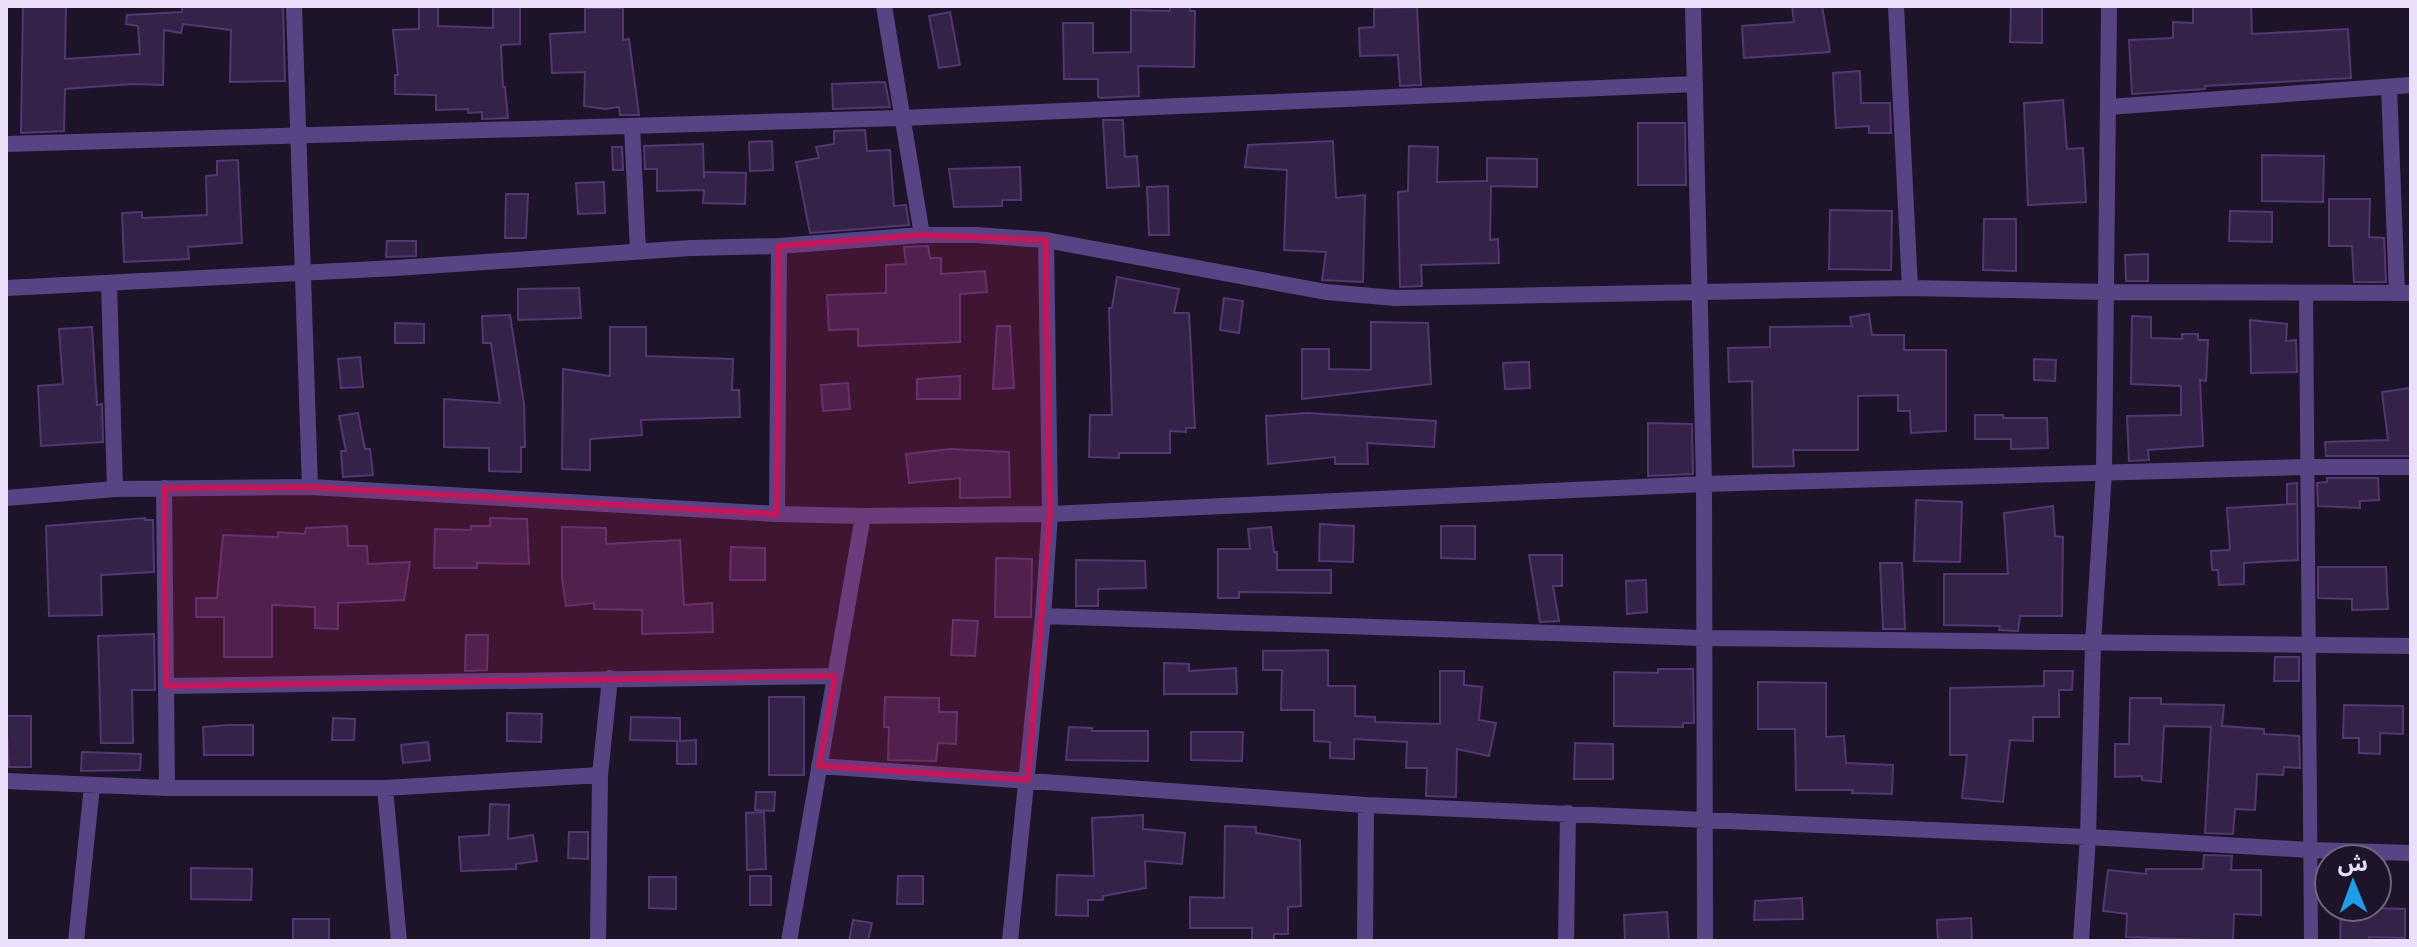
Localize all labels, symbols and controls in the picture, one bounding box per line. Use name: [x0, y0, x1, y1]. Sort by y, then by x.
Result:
north arrow: [2313, 843, 2393, 923]
text: ش: [2337, 848, 2368, 878]

